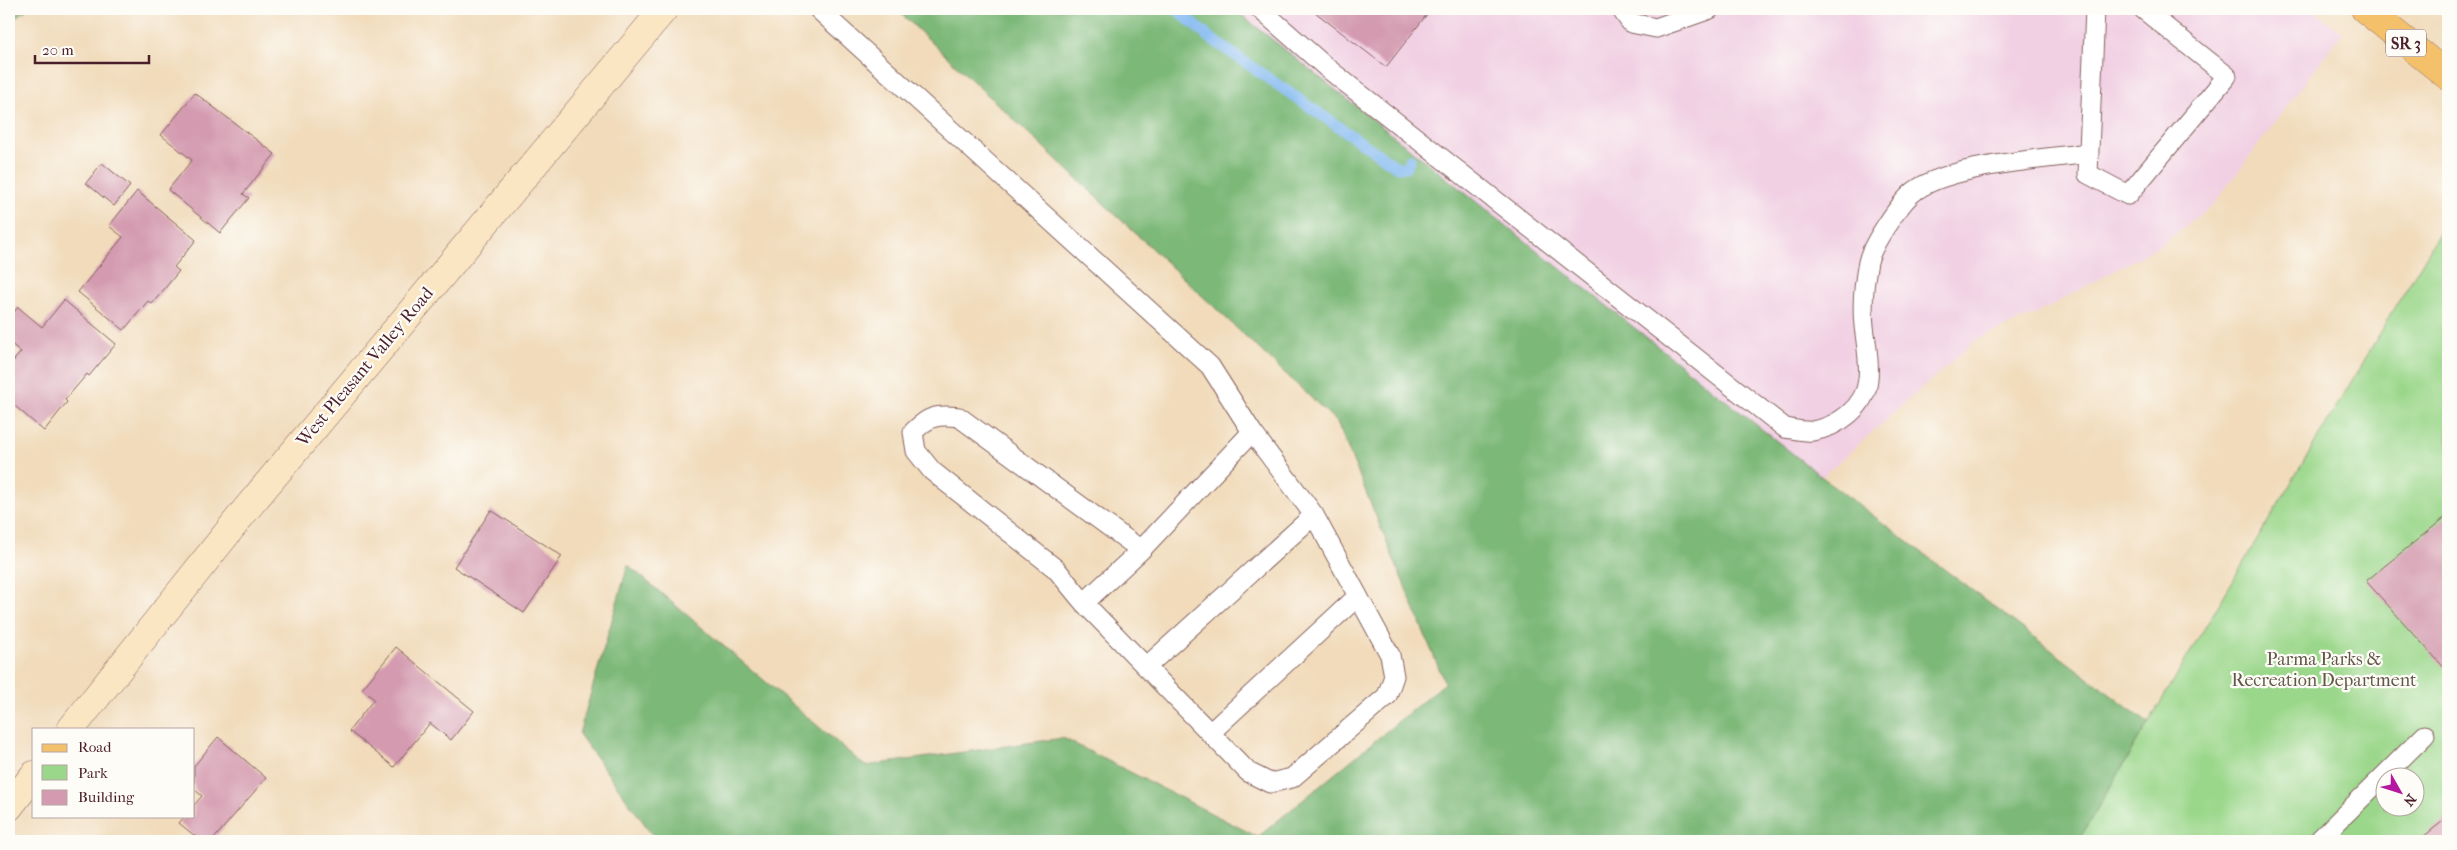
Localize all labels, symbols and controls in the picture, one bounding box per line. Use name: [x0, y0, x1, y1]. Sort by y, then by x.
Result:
road number: SR 3: [2386, 29, 2426, 56]
scale bar: [35, 32, 149, 64]
text: 20 m: [42, 41, 74, 59]
street label: West Pleasant Valley Road: [291, 283, 438, 452]
park label: Parma Parks & Recreation Department: [2232, 649, 2417, 691]
legend: [32, 728, 195, 818]
text: Road: [78, 738, 112, 756]
text: Park: [78, 764, 108, 782]
north arrow: [2374, 768, 2424, 818]
text: Building: [78, 788, 135, 806]
text: N: [2400, 790, 2420, 810]

